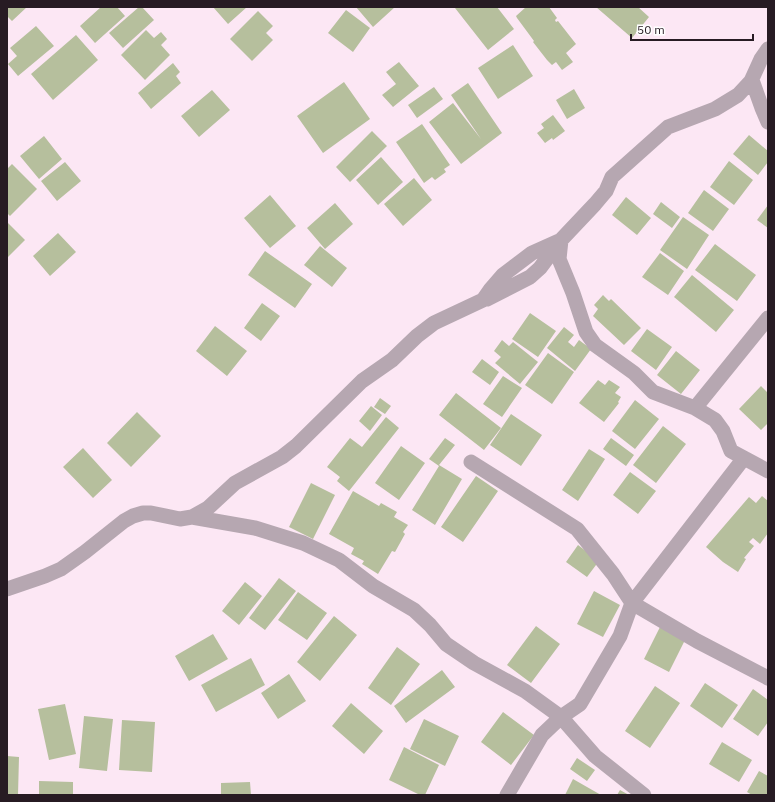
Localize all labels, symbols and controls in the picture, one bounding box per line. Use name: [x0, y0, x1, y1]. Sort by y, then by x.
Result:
scale bar: [631, 16, 753, 42]
text: 50 m: [637, 22, 665, 37]

